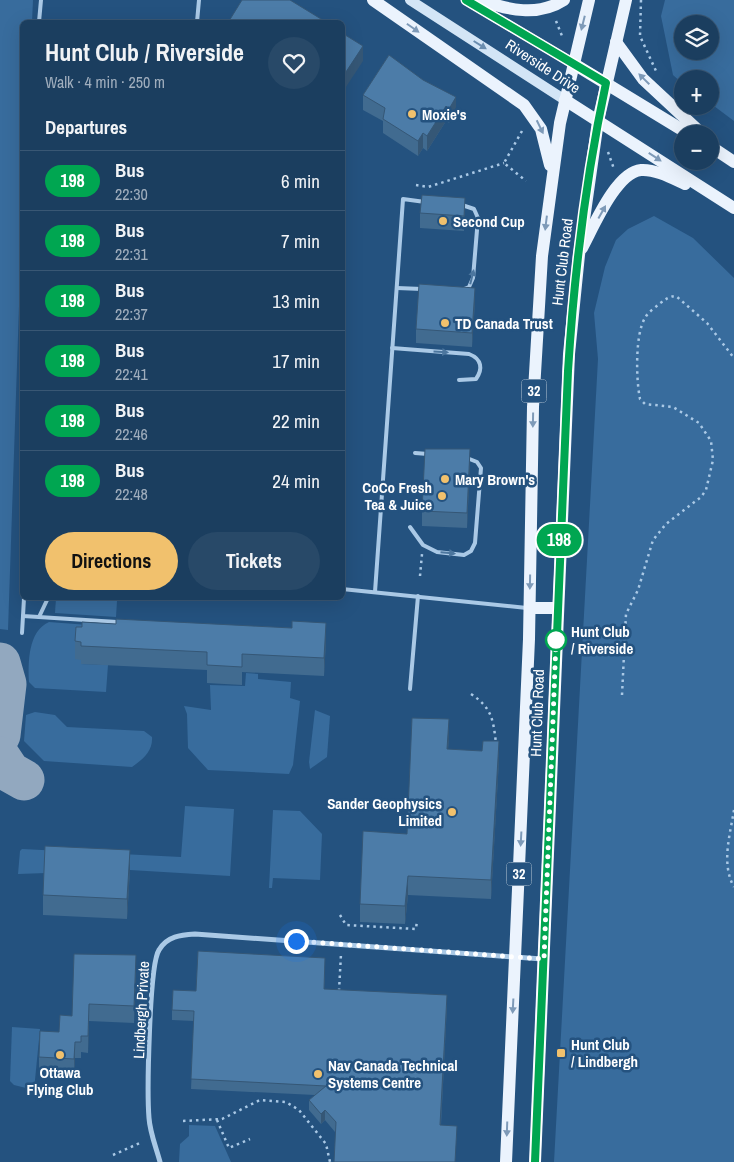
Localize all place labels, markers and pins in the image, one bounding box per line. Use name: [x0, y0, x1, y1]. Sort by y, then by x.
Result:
place label: Moxie's: [422, 104, 467, 125]
marker: Moxie's: [406, 108, 418, 120]
place label: Second Cup: [453, 211, 525, 232]
marker: Second Cup: [437, 215, 449, 227]
place label: TD Canada Trust: [455, 313, 553, 334]
marker: TD Canada Trust: [439, 317, 451, 329]
place label: Mary Brown's: [455, 469, 535, 490]
marker: Mary Brown's: [439, 473, 451, 485]
place label: CoCo Fresh Tea & Juice: [362, 477, 432, 515]
marker: CoCo Fresh Tea & Juice: [436, 490, 448, 502]
place label: Hunt Club / Riverside: [571, 621, 633, 659]
marker: Hunt Club / Riverside: [545, 629, 567, 651]
place label: Sander Geophysics Limited: [327, 793, 442, 831]
marker: Sander Geophysics Limited: [446, 806, 458, 818]
place label: Hunt Club / Lindbergh: [571, 1034, 638, 1072]
marker: Hunt Club / Lindbergh: [555, 1047, 567, 1059]
marker: Ottawa Flying Club: [54, 1049, 66, 1061]
place label: Nav Canada Technical Systems Centre: [328, 1055, 458, 1093]
place label: Ottawa Flying Club: [27, 1062, 93, 1100]
marker: Nav Canada Technical Systems Centre: [312, 1068, 324, 1080]

